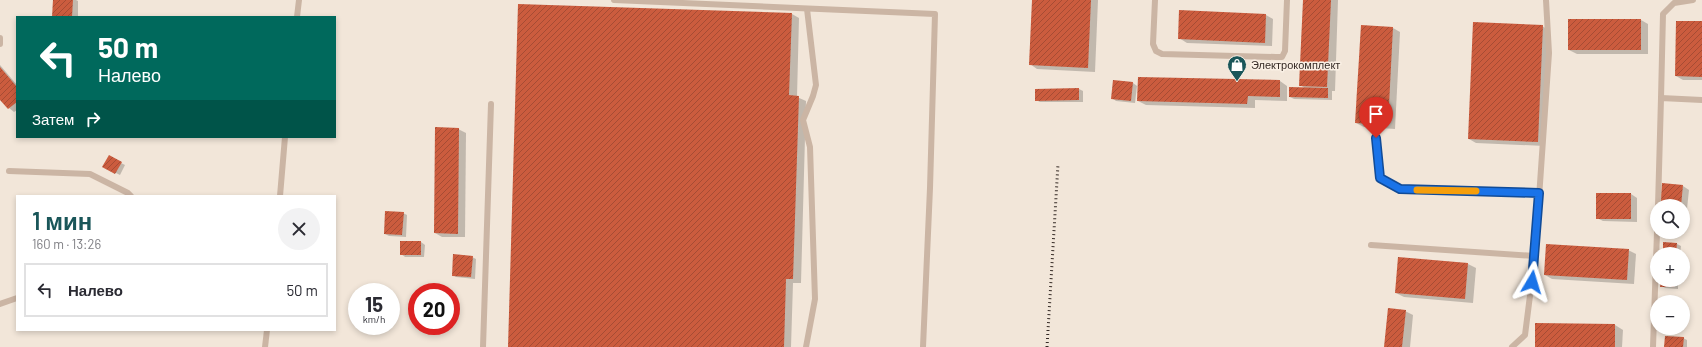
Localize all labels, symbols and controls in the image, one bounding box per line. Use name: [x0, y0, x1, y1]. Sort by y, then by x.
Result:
text: 50 m: [98, 30, 158, 64]
icon: left: [32, 32, 84, 84]
shop icon: Электрокомплект: [1226, 54, 1248, 82]
place label: Электрокомплект: [1251, 58, 1340, 71]
text: Налево: [98, 64, 161, 86]
pin: [1359, 97, 1393, 138]
icon: arrive: [1365, 103, 1387, 125]
icon: right: [82, 108, 104, 130]
text: Затем: [32, 110, 74, 128]
map controls: [1650, 199, 1690, 335]
button: search: [1650, 199, 1690, 239]
text: 1 мин: [32, 206, 92, 235]
button: close: [278, 208, 320, 250]
text: 160 m · 13:26: [32, 236, 101, 252]
button: +: [1650, 247, 1690, 287]
position arrow: [1511, 261, 1553, 303]
icon: left: [34, 279, 56, 301]
text: Налево: [68, 281, 123, 299]
text: 50 m: [286, 281, 318, 299]
speed limit sign: 20: [408, 283, 460, 335]
text: 15: [365, 292, 383, 316]
button: −: [1650, 295, 1690, 335]
text: km/h: [363, 313, 385, 325]

